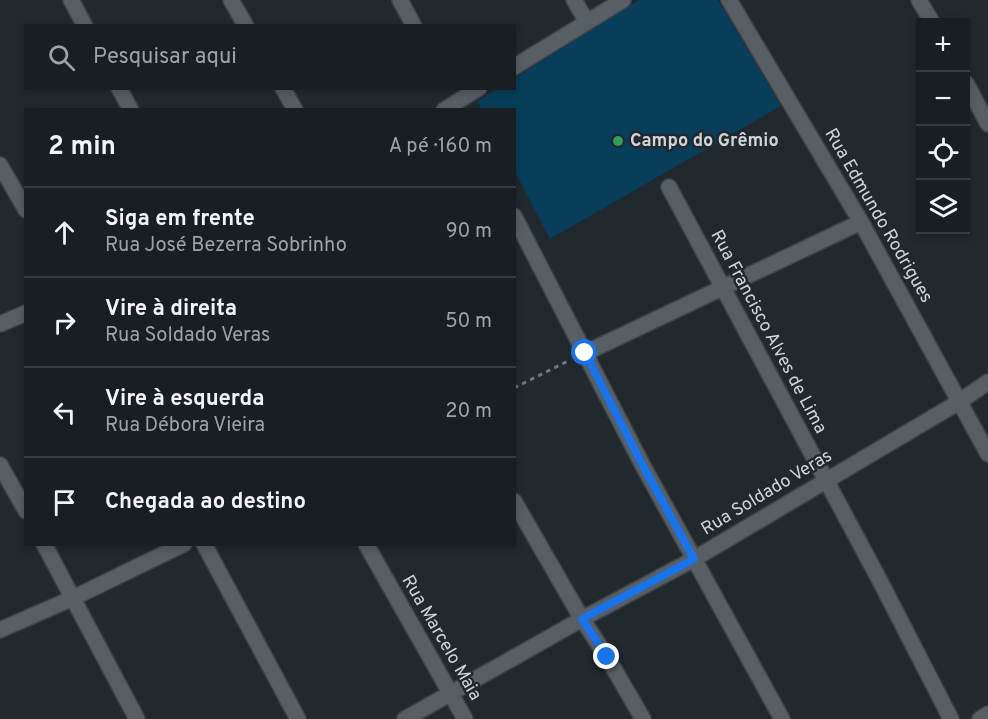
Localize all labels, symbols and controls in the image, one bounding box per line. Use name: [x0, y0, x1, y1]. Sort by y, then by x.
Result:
map controls: [916, 18, 970, 234]
button: +: [916, 18, 970, 72]
search box: [24, 24, 516, 90]
icon: search: [45, 41, 78, 74]
text: Pesquisar aqui: [93, 44, 237, 71]
button: −: [916, 72, 970, 126]
street label: Rua Edmundo Rodrigues: [819, 125, 937, 307]
button: locate: [916, 126, 970, 180]
place label: Campo do Grêmio: [630, 130, 779, 153]
text: 2 min: [48, 131, 116, 164]
text: A pé · 160 m: [389, 134, 492, 160]
marker: Campo do Grêmio: [611, 134, 625, 148]
button: layers: [916, 180, 970, 234]
text: Siga em frente: [105, 206, 255, 233]
icon: ahead: [48, 216, 81, 249]
text: 90 m: [446, 219, 492, 245]
street label: Rua Francisco Alves de Lima: [704, 226, 832, 438]
text: Rua José Bezerra Sobrinho: [105, 233, 347, 259]
text: Vire à direita: [105, 296, 237, 323]
icon: right: [48, 306, 81, 339]
text: 50 m: [445, 309, 492, 335]
text: Rua Soldado Veras: [105, 323, 270, 349]
route start: [571, 339, 597, 365]
text: Vire à esquerda: [105, 386, 264, 413]
icon: left: [48, 396, 81, 429]
text: 20 m: [445, 399, 492, 425]
text: Rua Débora Vieira: [105, 413, 265, 439]
street label: Rua Soldado Veras: [697, 445, 837, 541]
icon: arrive: [48, 486, 81, 519]
text: Chegada ao destino: [105, 489, 306, 516]
street label: Rua Marcelo Maia: [396, 571, 486, 705]
route end: [593, 643, 619, 669]

